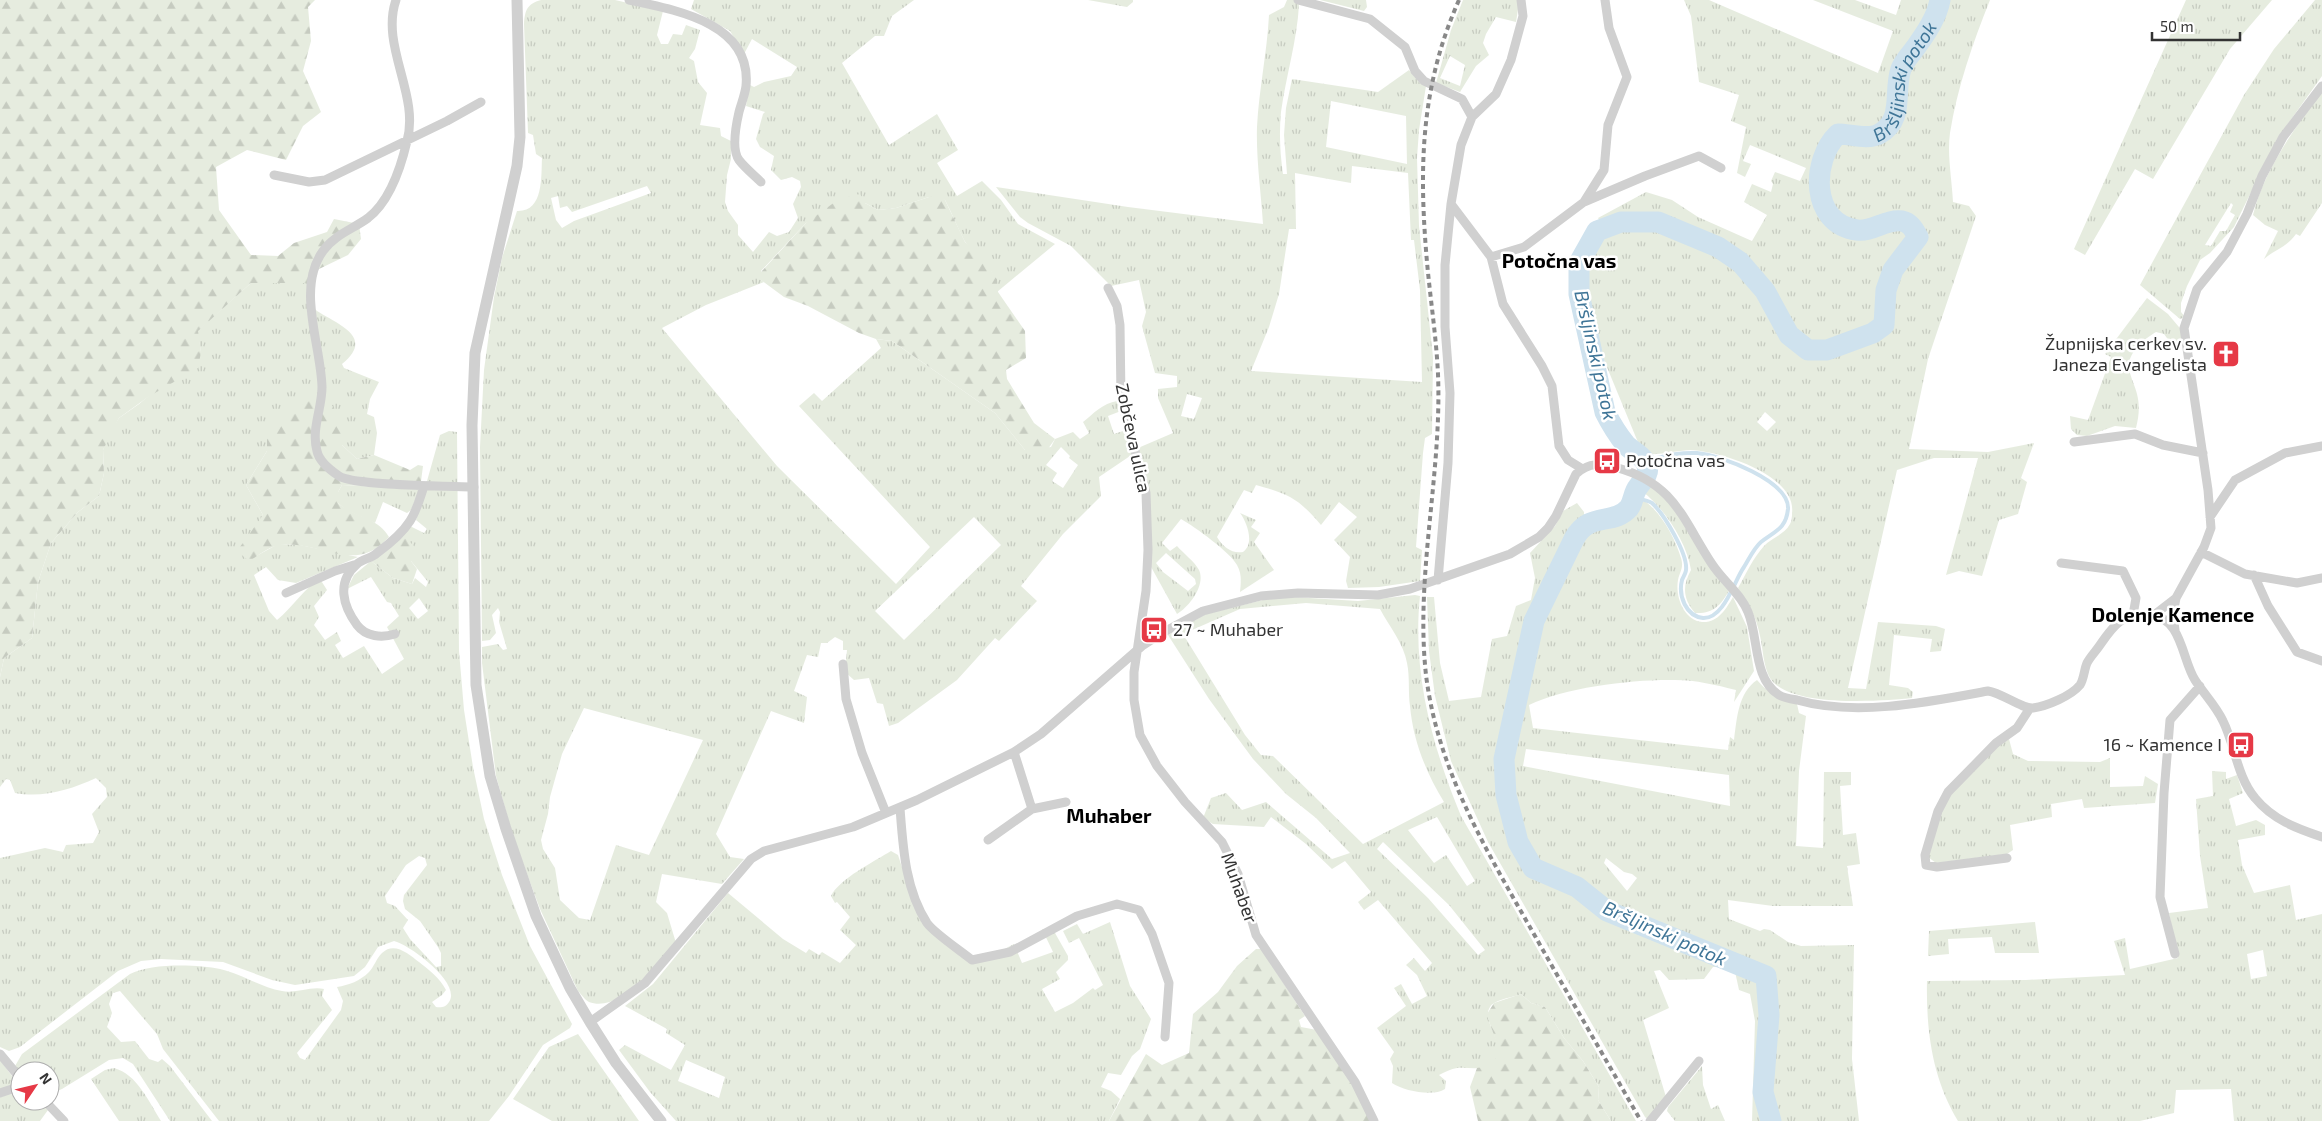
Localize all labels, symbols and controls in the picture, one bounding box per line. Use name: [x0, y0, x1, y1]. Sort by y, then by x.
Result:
scale bar: [2152, 10, 2240, 42]
water label: Bršljinski potok: [1868, 17, 1941, 146]
text: 50 m: [2160, 17, 2194, 35]
district label: Potočna vas: [1502, 248, 1616, 272]
water label: Bršljinski potok: [1570, 288, 1623, 422]
place label: Župnijska cerkev sv. Janeza Evangelista: [2045, 332, 2207, 375]
church icon: Župnijska cerkev sv. Janeza Evangelista: [2211, 339, 2241, 369]
street label: Zobčeva ulica: [1112, 381, 1156, 494]
bus stop icon: Potočna vas: [1592, 446, 1622, 476]
place label: Potočna vas: [1626, 449, 1725, 471]
district label: Dolenje Kamence: [2092, 602, 2254, 626]
bus stop icon: 27 ~ Muhaber: [1139, 615, 1169, 645]
place label: 27 ~ Muhaber: [1173, 618, 1283, 640]
bus stop icon: 16 ~ Kamence I: [2226, 730, 2256, 760]
place label: 16 ~ Kamence I: [2104, 733, 2222, 755]
district label: Muhaber: [1066, 803, 1152, 827]
street label: Muhaber: [1217, 849, 1263, 926]
water label: Bršljinski potok: [1600, 895, 1731, 970]
north arrow: [10, 1061, 60, 1111]
text: N: [36, 1069, 56, 1087]

